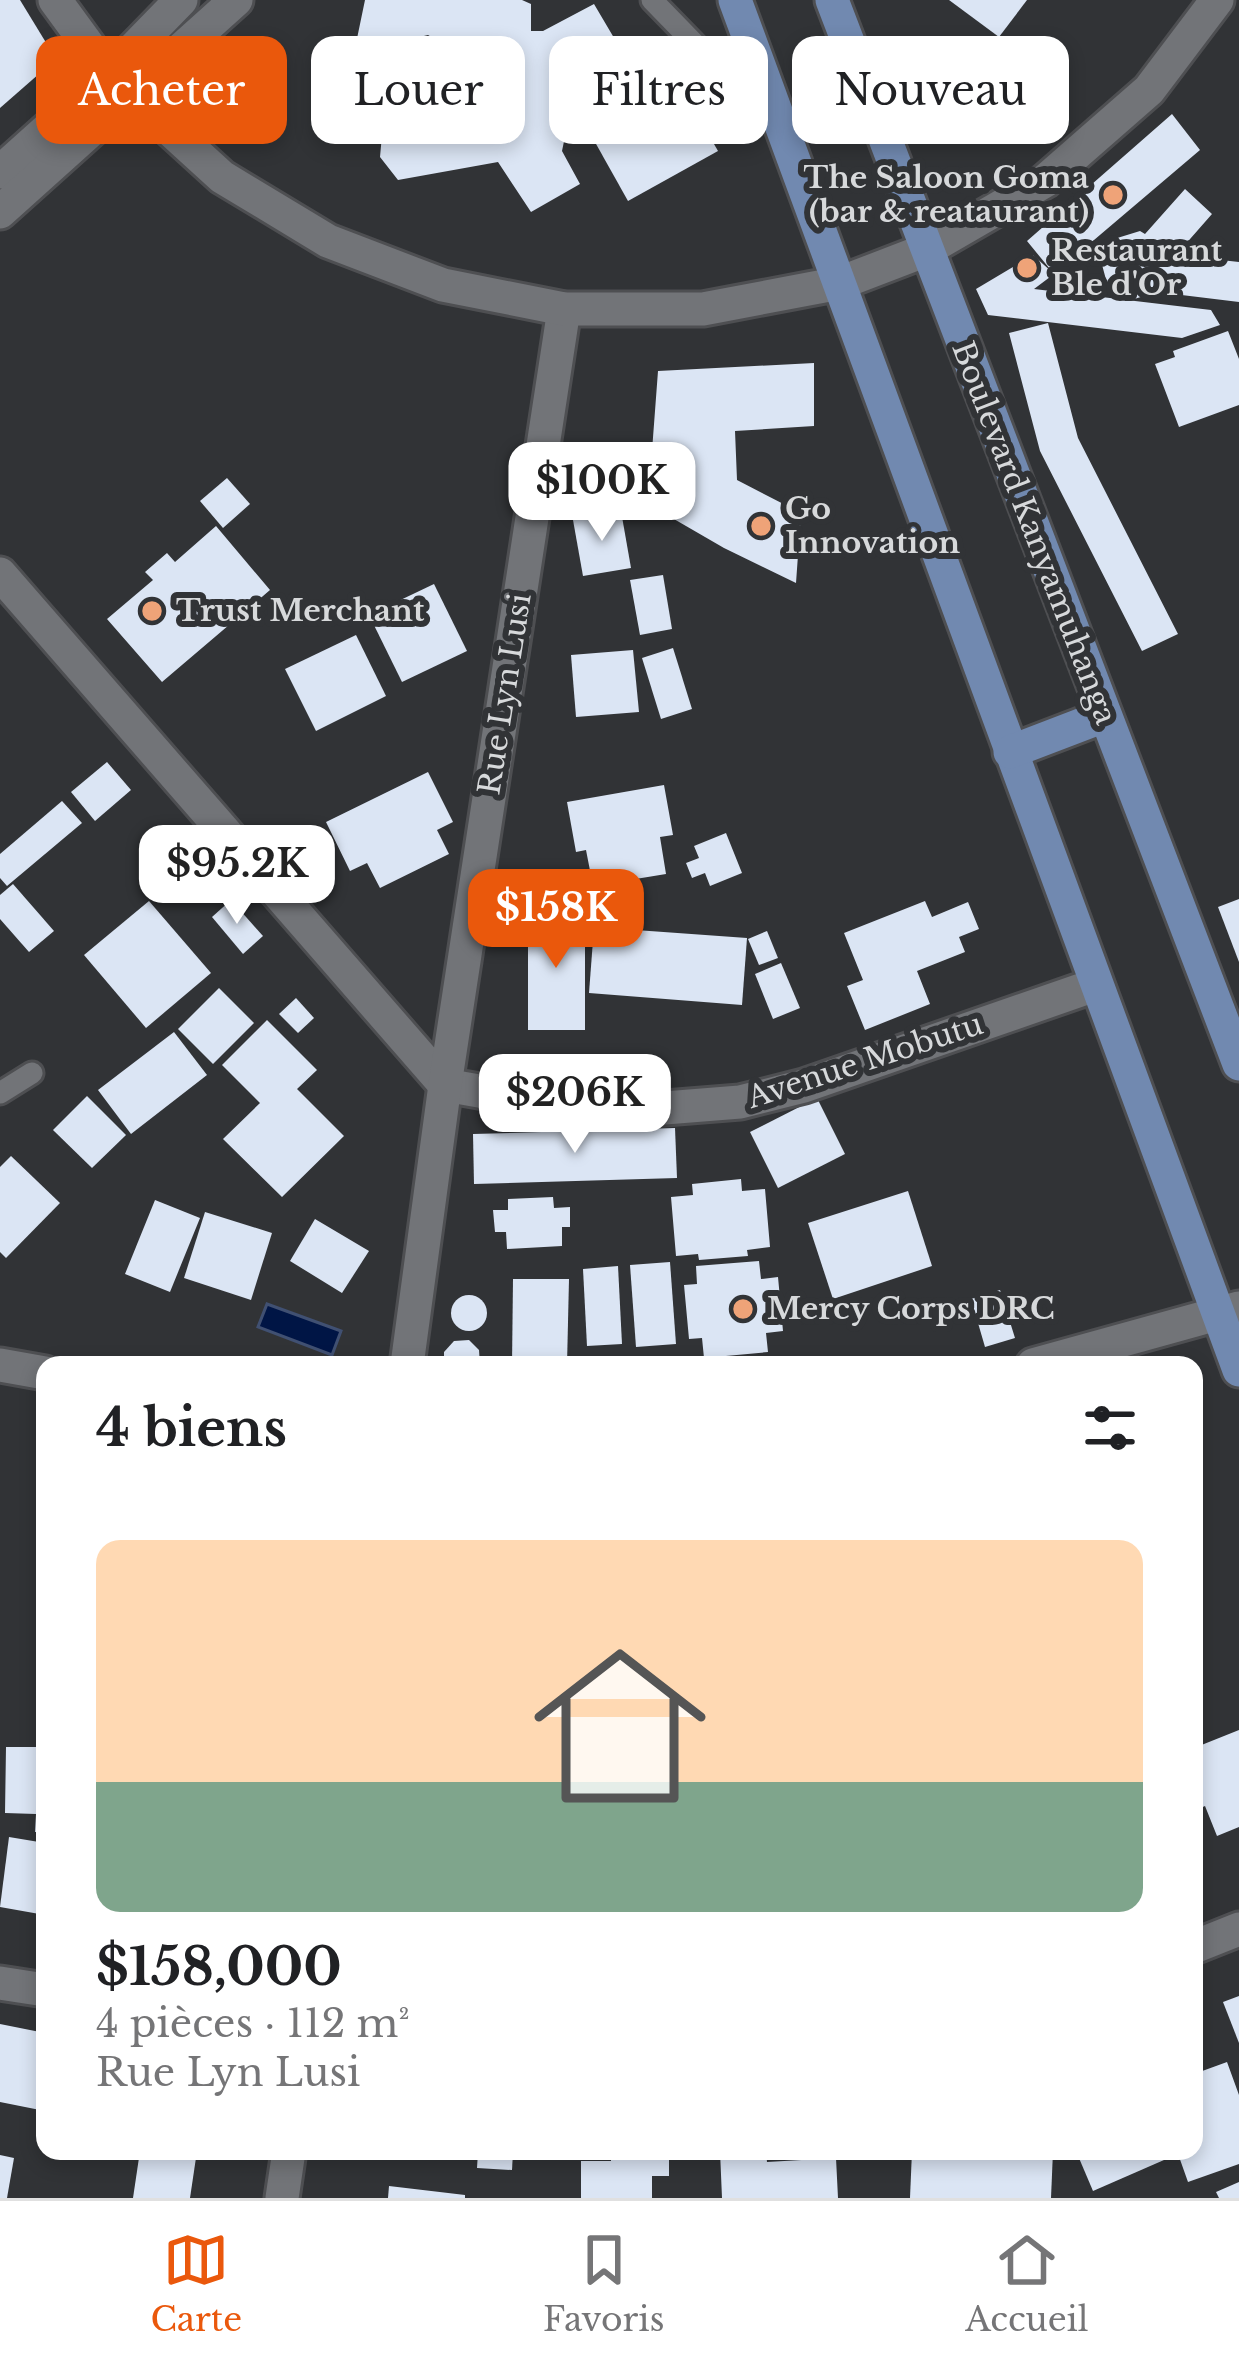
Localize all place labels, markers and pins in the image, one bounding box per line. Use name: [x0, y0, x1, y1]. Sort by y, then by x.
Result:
place label: The Saloon Goma (bar & reataurant): [804, 159, 1089, 230]
marker: The Saloon Goma (bar & reataurant): [1100, 182, 1126, 208]
place label: Restaurant Ble d'Or: [1051, 232, 1223, 303]
marker: Restaurant Ble d'Or: [1014, 255, 1040, 281]
pin: $100K: [518, 442, 686, 544]
place label: Go Innovation: [785, 490, 960, 561]
marker: Go Innovation: [748, 513, 774, 539]
place label: Trust Merchant: [176, 592, 425, 629]
marker: Trust Merchant: [139, 598, 165, 624]
pin: $95.2K: [139, 825, 335, 927]
pin: $158K: [472, 869, 640, 971]
pin: $206K: [491, 1054, 659, 1156]
place label: Mercy Corps DRC: [767, 1290, 1055, 1327]
marker: Mercy Corps DRC: [730, 1296, 756, 1322]

